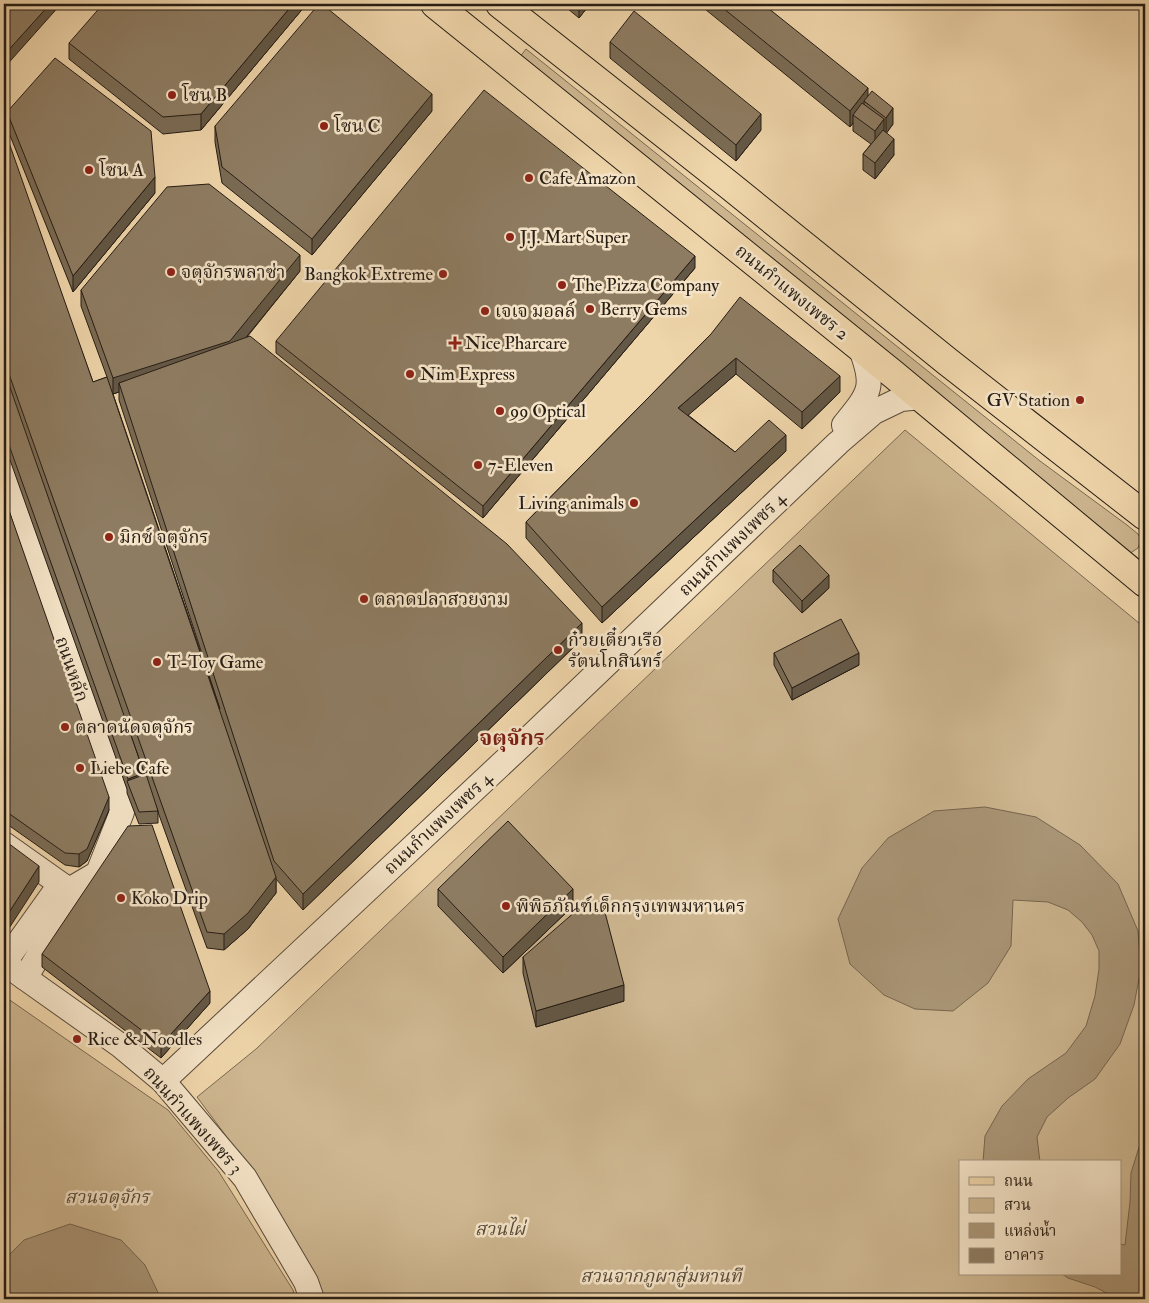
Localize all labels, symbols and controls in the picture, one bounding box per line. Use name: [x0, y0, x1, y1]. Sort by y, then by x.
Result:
place label: โซน B: [181, 82, 227, 107]
marker: โซน B: [166, 89, 178, 101]
place label: โซน C: [333, 113, 381, 138]
marker: โซน C: [318, 120, 330, 132]
place label: โซน A: [98, 157, 144, 182]
marker: โซน A: [83, 164, 95, 176]
place label: Cafe Amazon: [539, 167, 636, 190]
marker: Cafe Amazon: [523, 172, 535, 184]
place label: J.J. Mart Super: [519, 226, 628, 249]
marker: J.J. Mart Super: [504, 231, 516, 243]
street label: ถนนกำแพงเพชร 2: [730, 239, 853, 345]
place label: จตุจักรพลาซ่า: [181, 261, 285, 284]
place label: Bangkok Extreme: [304, 263, 433, 286]
marker: จตุจักรพลาซ่า: [165, 266, 177, 278]
marker: Bangkok Extreme: [437, 268, 449, 280]
place label: The Pizza Company: [572, 274, 720, 297]
marker: The Pizza Company: [556, 279, 568, 291]
place label: Berry Gems: [600, 298, 687, 321]
place label: เจเจ มอลล์: [495, 300, 576, 323]
marker: Berry Gems: [584, 303, 596, 315]
marker: เจเจ มอลล์: [479, 305, 491, 317]
place label: Nice Pharcare: [465, 332, 568, 355]
marker: Nice Pharcare: [449, 337, 461, 349]
place label: Nim Express: [420, 363, 515, 386]
marker: Nim Express: [404, 368, 416, 380]
place label: GV Station: [987, 389, 1070, 412]
marker: GV Station: [1074, 394, 1086, 406]
place label: 99 Optical: [508, 400, 586, 423]
marker: 99 Optical: [494, 405, 506, 417]
place label: 7-Eleven: [488, 454, 553, 477]
marker: 7-Eleven: [472, 459, 484, 471]
street label: ถนนกำแพงเพชร 4: [674, 486, 792, 601]
place label: Living animals: [518, 492, 624, 515]
marker: Living animals: [628, 497, 640, 509]
place label: มิกซ์ จตุจักร: [119, 526, 209, 549]
marker: มิกซ์ จตุจักร: [103, 531, 115, 543]
place label: ตลาดปลาสวยงาม: [374, 588, 508, 611]
marker: ตลาดปลาสวยงาม: [358, 593, 370, 605]
place label: ก๋วยเตี๋ยวเรือ รัตนโกสินทร์: [568, 626, 663, 673]
street label: ถนนหลัก: [50, 633, 93, 705]
marker: ก๋วยเตี๋ยวเรือ รัตนโกสินทร์: [552, 644, 564, 656]
place label: T-Toy Game: [167, 651, 264, 674]
marker: T-Toy Game: [151, 656, 163, 668]
place label: ตลาดนัดจตุจักร: [75, 716, 193, 739]
marker: ตลาดนัดจตุจักร: [59, 721, 71, 733]
district label: จตุจักร: [479, 724, 545, 752]
place label: Liebe Cafe: [90, 757, 170, 780]
marker: Liebe Cafe: [74, 762, 86, 774]
street label: ถนนกำแพงเพชร 4: [379, 766, 498, 880]
place label: Koko Drip: [131, 887, 208, 910]
marker: Koko Drip: [115, 892, 127, 904]
place label: พิพิธภัณฑ์เด็กกรุงเทพมหานคร: [516, 895, 745, 918]
marker: พิพิธภัณฑ์เด็กกรุงเทพมหานคร: [500, 900, 512, 912]
place label: Rice & Noodles: [87, 1028, 202, 1051]
marker: Rice & Noodles: [71, 1033, 83, 1045]
street label: ถนนกำแพงเพชร 3: [138, 1062, 247, 1179]
legend: [959, 1160, 1122, 1276]
text: ถนน: [1004, 1172, 1033, 1191]
park label: สวนจตุจักร: [65, 1186, 151, 1209]
text: สวน: [1004, 1196, 1031, 1215]
park label: สวนไผ่: [475, 1216, 528, 1241]
text: แหล่งน้ำ: [1004, 1220, 1056, 1241]
text: อาคาร: [1004, 1246, 1044, 1265]
park label: สวนจากภูผาสู่มหานที: [580, 1265, 743, 1288]

